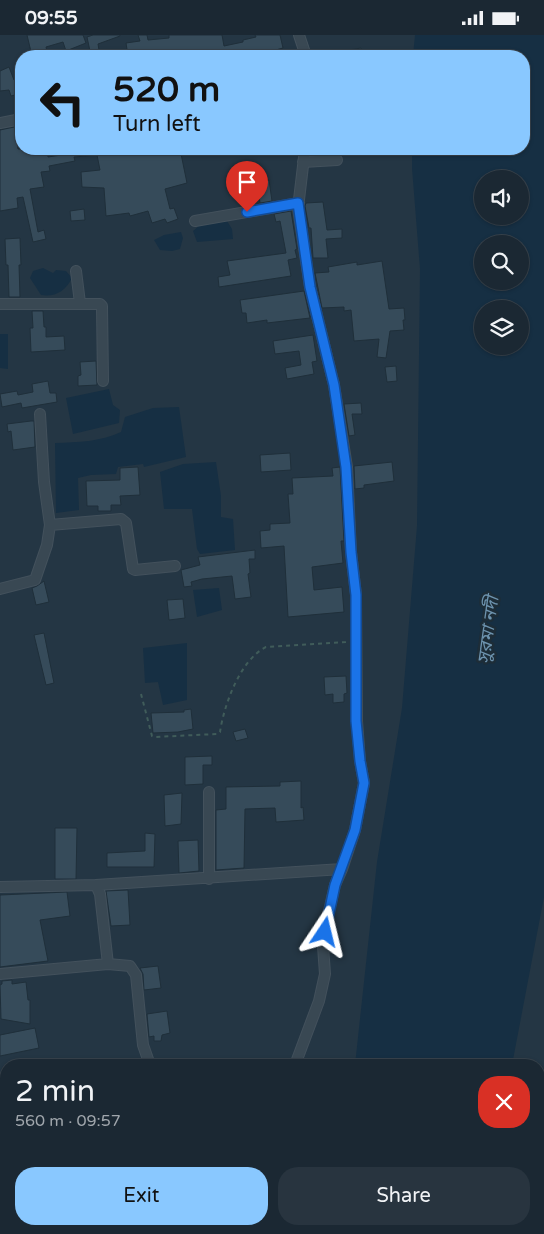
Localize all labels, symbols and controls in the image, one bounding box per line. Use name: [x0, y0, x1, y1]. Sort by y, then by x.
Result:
text: 09:55: [25, 7, 78, 29]
text: 520 m: [113, 69, 220, 111]
icon: left: [30, 70, 95, 135]
text: Turn left: [113, 111, 201, 137]
pin: [226, 161, 268, 212]
icon: arrive: [233, 168, 261, 196]
map controls: [474, 170, 529, 355]
button: sound: [474, 170, 529, 225]
button: search: [474, 235, 529, 290]
button: layers: [474, 300, 529, 355]
water label: সুরমা নদী: [472, 592, 504, 665]
position arrow: [298, 905, 350, 957]
text: 2 min: [15, 1073, 95, 1110]
button: close: [478, 1076, 530, 1128]
text: 560 m · 09:57: [15, 1111, 121, 1131]
button: Exit: [15, 1167, 268, 1225]
button: Share: [278, 1167, 530, 1225]

